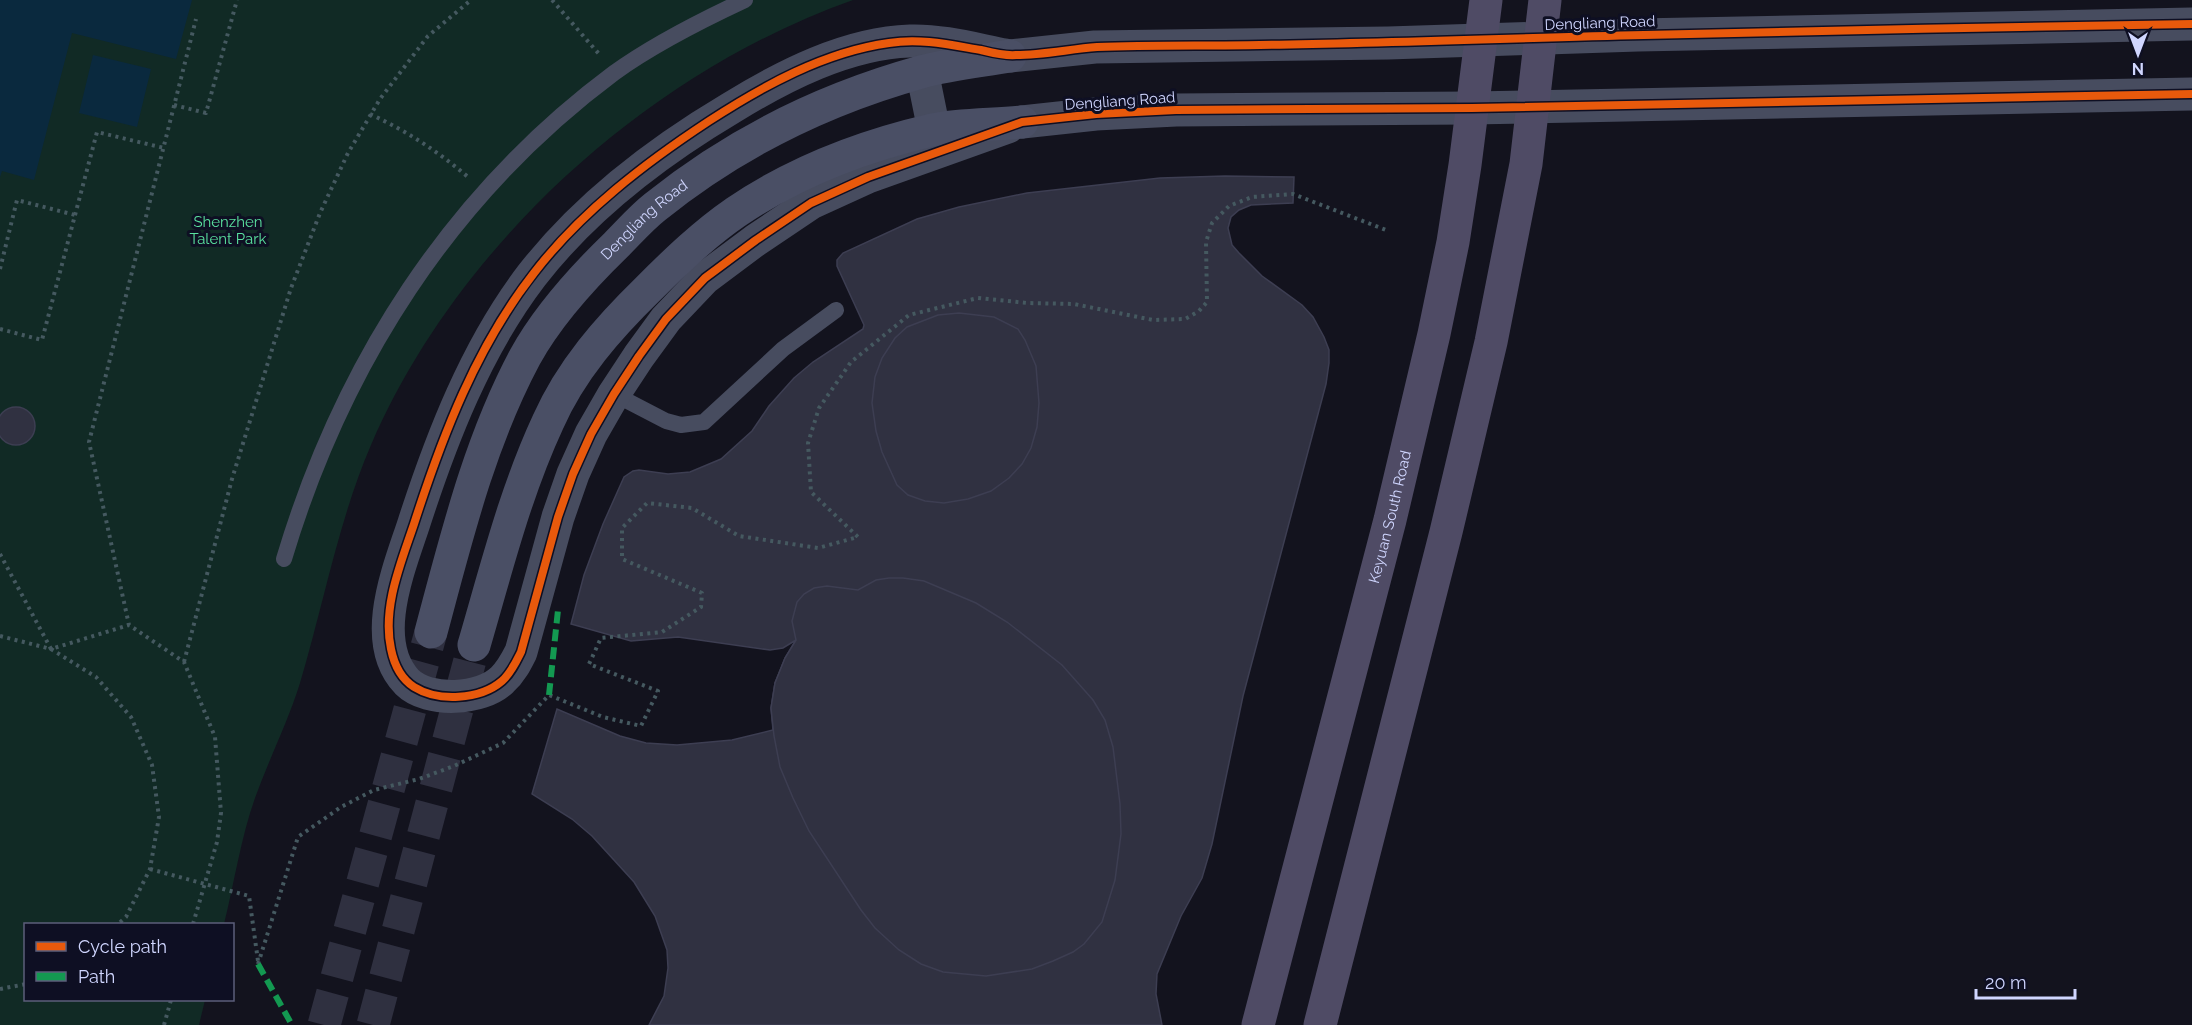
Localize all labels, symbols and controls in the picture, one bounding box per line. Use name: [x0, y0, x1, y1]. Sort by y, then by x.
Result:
street label: Dengliang Road: [1544, 12, 1656, 34]
north arrow: [2108, 24, 2168, 84]
text: N: [2132, 59, 2144, 78]
street label: Dengliang Road: [1064, 88, 1176, 114]
street label: Dengliang Road: [597, 176, 691, 264]
park label: Shenzhen Talent Park: [190, 213, 266, 248]
street label: Keyuan South Road: [1365, 449, 1415, 585]
legend: [24, 923, 234, 1001]
text: Cycle path: [78, 936, 167, 957]
scale bar: [1976, 962, 2075, 1000]
text: Path: [78, 966, 115, 987]
text: 20 m: [1985, 972, 2027, 993]

